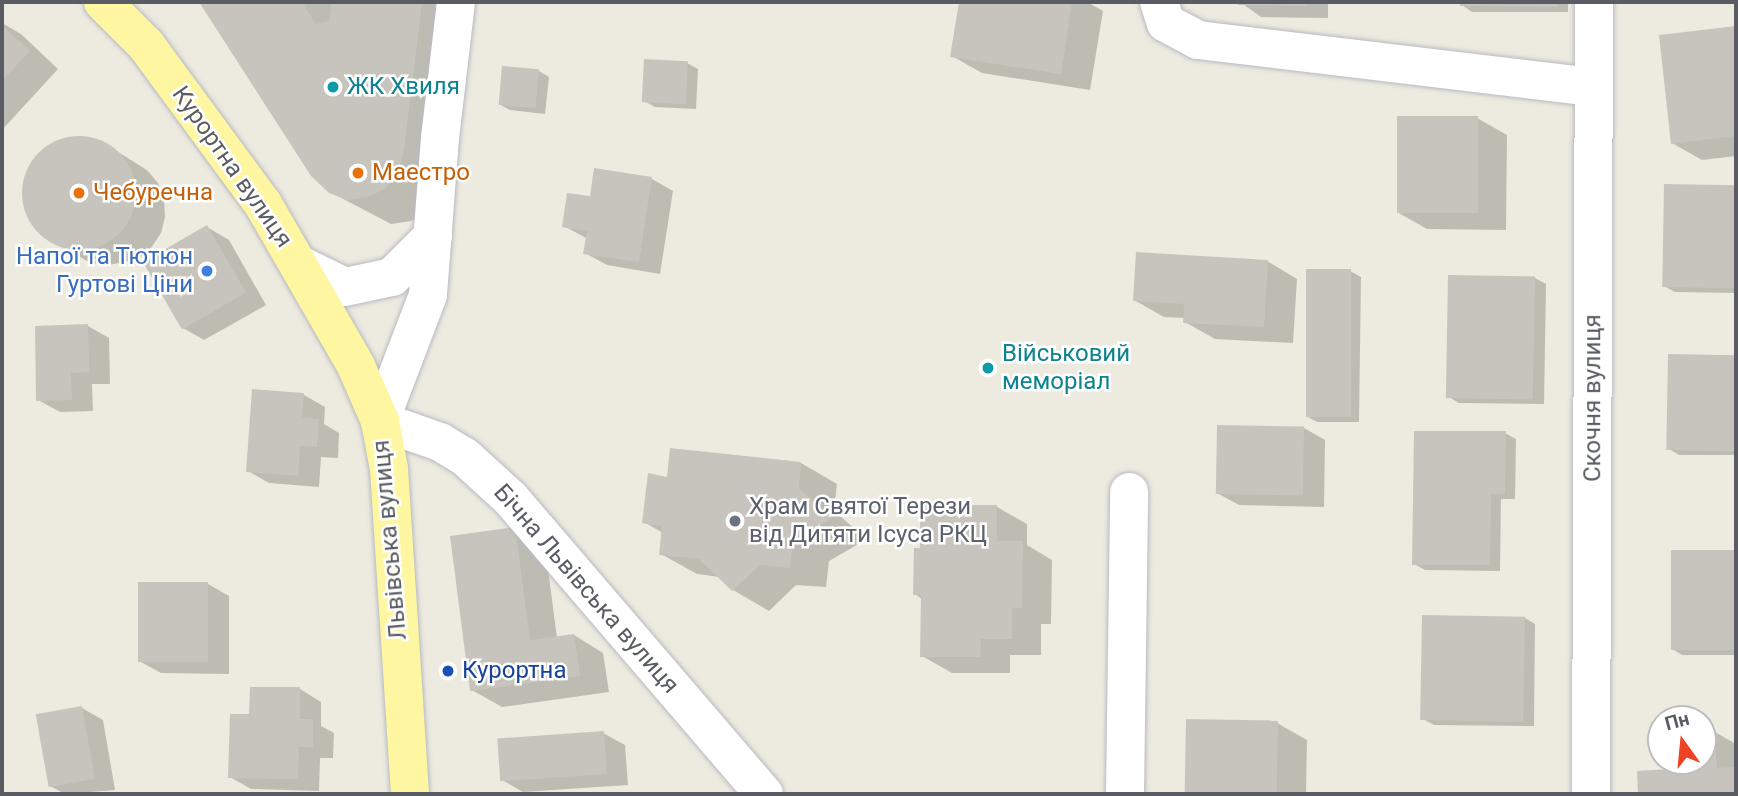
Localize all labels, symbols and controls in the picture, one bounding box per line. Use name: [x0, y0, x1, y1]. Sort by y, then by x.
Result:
place label: ЖК Хвиля: [347, 73, 460, 101]
marker: ЖК Хвиля: [325, 79, 341, 95]
street label: Курортна вулиця: [166, 81, 298, 253]
place label: Маестро: [372, 159, 470, 187]
marker: Маестро: [350, 165, 366, 181]
place label: Чебуречна: [93, 179, 213, 207]
marker: Чебуречна: [71, 185, 87, 201]
place label: Напої та Тютюн Гуртові Ціни: [15, 243, 193, 299]
marker: Напої та Тютюн Гуртові Ціни: [199, 263, 215, 279]
street label: Скочня вулиця: [1579, 314, 1607, 482]
place label: Військовий меморіал: [1002, 340, 1130, 396]
marker: Військовий меморіал: [980, 360, 996, 376]
street label: Львівська вулиця: [367, 439, 413, 641]
street label: Бічна Львівська вулиця: [487, 479, 685, 699]
place label: Храм Святої Терези від Дитяти Ісуса РКЦ: [749, 493, 987, 549]
marker: Храм Святої Терези від Дитяти Ісуса РКЦ: [727, 513, 743, 529]
place label: Курортна: [462, 657, 566, 685]
marker: Курортна: [440, 663, 456, 679]
north arrow: [1647, 705, 1717, 775]
text: Пн: [1662, 707, 1692, 735]

